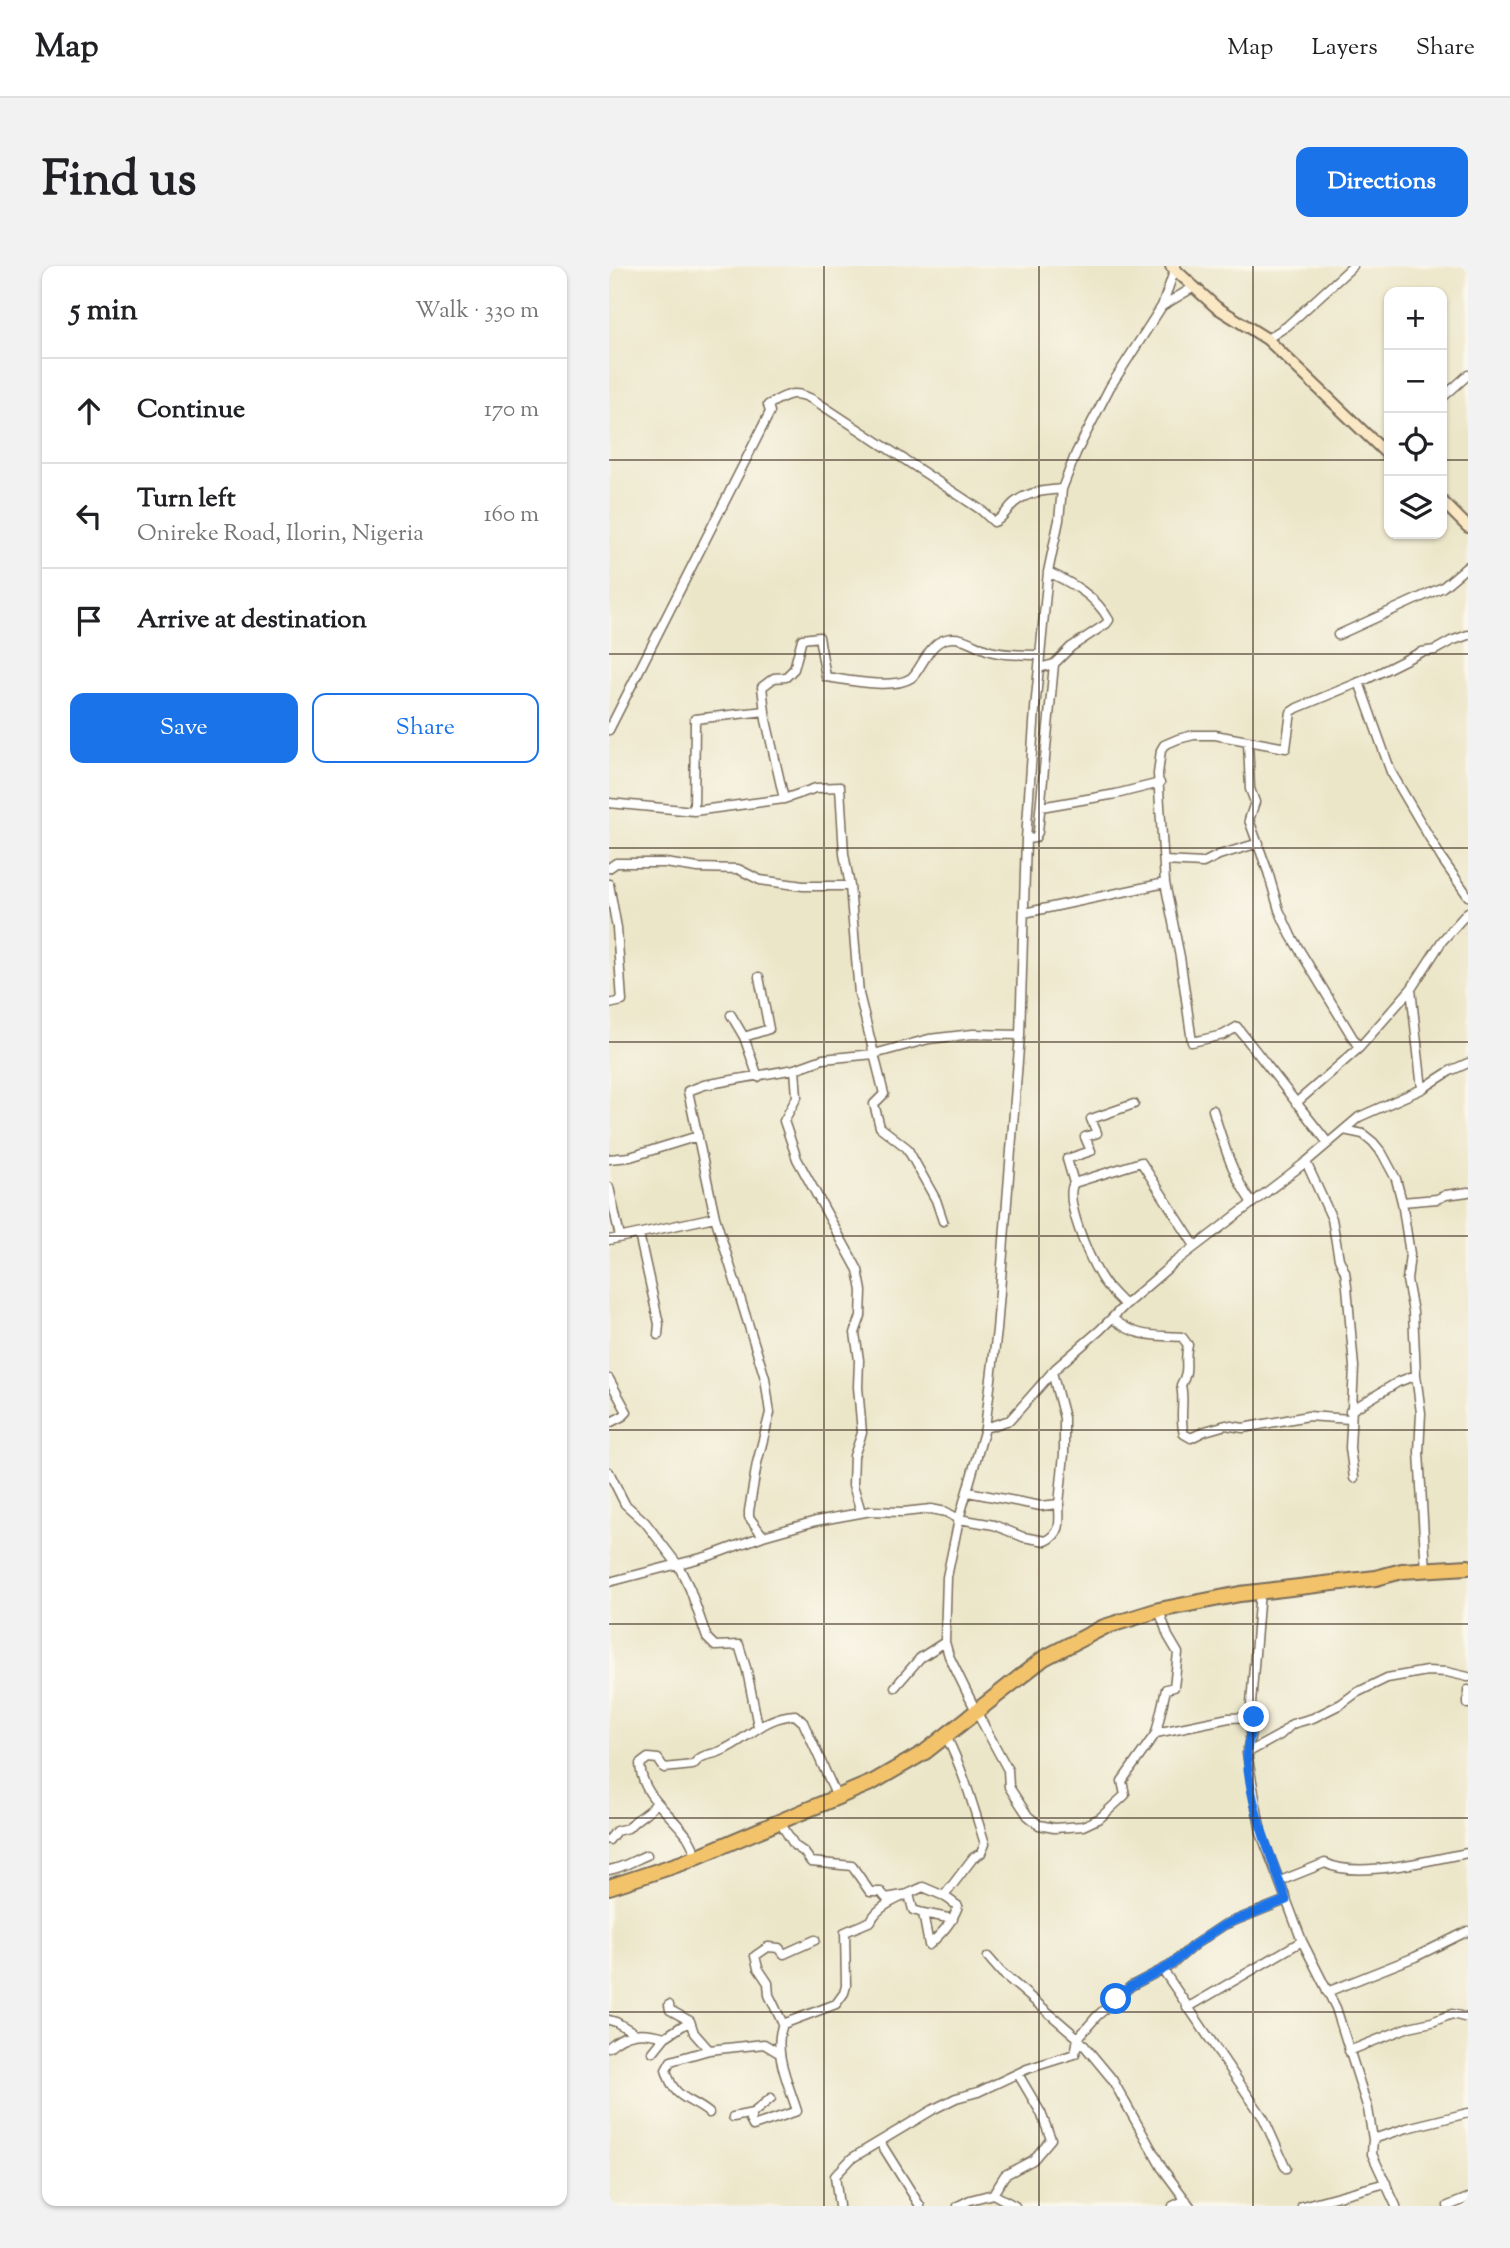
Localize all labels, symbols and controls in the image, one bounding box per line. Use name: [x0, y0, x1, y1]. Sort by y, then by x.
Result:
text: Map: [35, 24, 99, 72]
text: Map: [1227, 31, 1273, 65]
text: Layers: [1311, 31, 1378, 65]
text: Share: [1416, 31, 1475, 65]
text: Find us: [42, 147, 196, 217]
button: Directions: [1296, 147, 1468, 217]
map controls: [1384, 287, 1447, 539]
button: +: [1384, 287, 1447, 350]
text: 5 min: [70, 290, 138, 333]
text: Walk · 330 m: [415, 295, 539, 328]
button: −: [1384, 350, 1447, 413]
icon: ahead: [70, 392, 108, 430]
text: Continue: [137, 392, 245, 429]
text: 170 m: [484, 394, 539, 427]
button: locate: [1384, 413, 1447, 476]
button: layers: [1384, 476, 1447, 539]
text: Turn left: [137, 481, 236, 518]
icon: left: [70, 497, 108, 535]
text: 160 m: [484, 499, 539, 532]
text: Onireke Road, Ilorin, Nigeria: [137, 518, 424, 551]
icon: arrive: [70, 602, 108, 640]
text: Arrive at destination: [137, 602, 367, 639]
button: Save: [70, 693, 298, 763]
button: Share: [312, 693, 539, 763]
route end: [1238, 1701, 1269, 1732]
route start: [1100, 1983, 1131, 2014]

